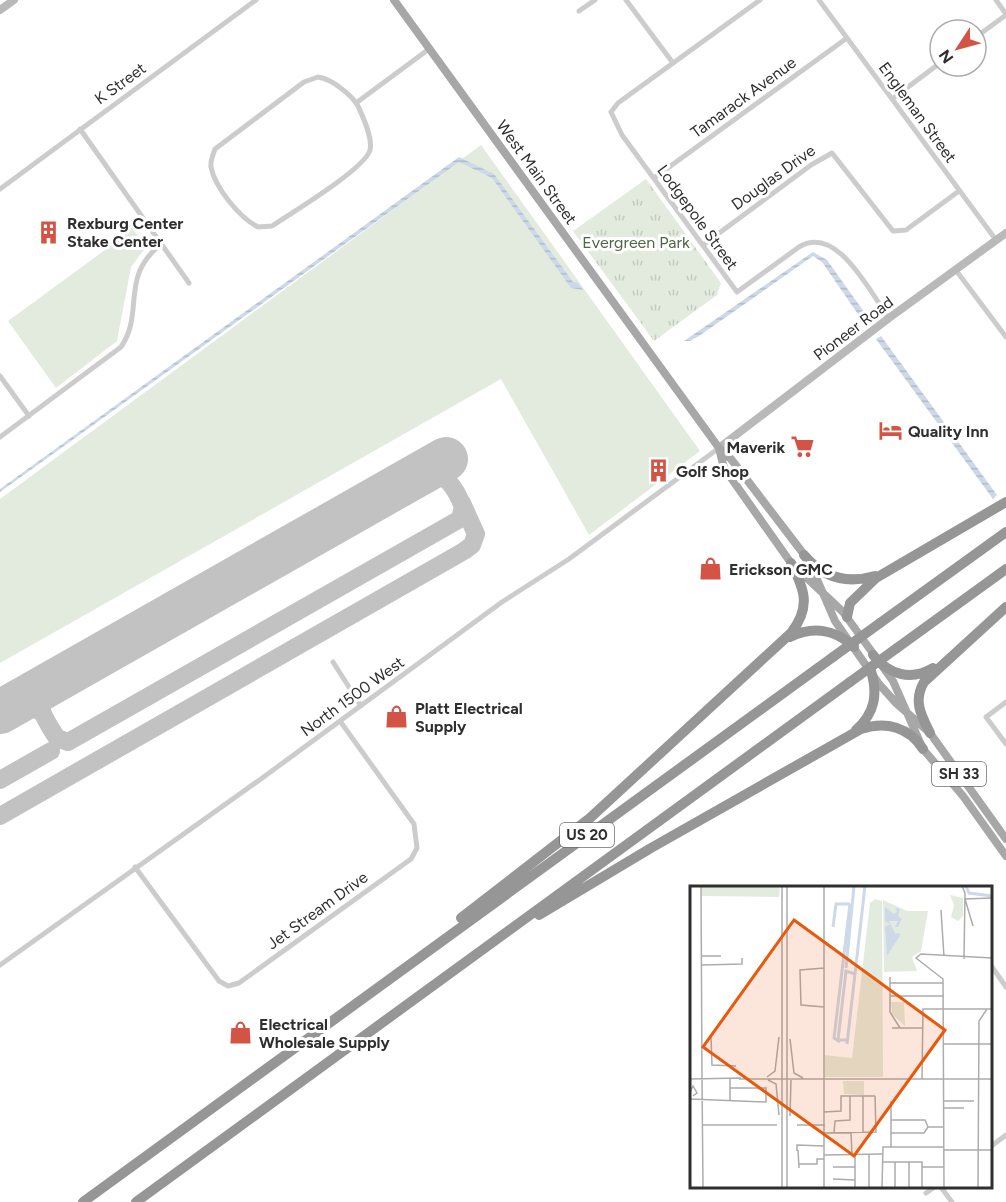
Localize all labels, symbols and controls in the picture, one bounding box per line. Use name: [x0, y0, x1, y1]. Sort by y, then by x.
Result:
north arrow: [928, 18, 988, 78]
text: N: [935, 46, 958, 67]
street label: Tamarack Avenue: [687, 53, 800, 142]
street label: Engleman Street: [875, 58, 960, 166]
street label: K Street: [91, 59, 150, 108]
street label: West Main Street: [492, 117, 581, 228]
street label: Douglas Drive: [728, 141, 819, 214]
street label: Lodgepole Street: [653, 161, 742, 273]
place label: Rexburg Center Stake Center: [67, 214, 183, 251]
building icon: Rexburg Center Stake Center: [36, 219, 62, 245]
park label: Evergreen Park: [582, 233, 690, 252]
street label: Pioneer Road: [810, 292, 897, 365]
hotel icon: Quality Inn: [877, 418, 903, 444]
place label: Quality Inn: [908, 422, 989, 441]
supermarket icon: Maverik: [790, 434, 816, 460]
place label: Maverik: [727, 438, 785, 457]
building icon: Golf Shop: [645, 458, 671, 484]
place label: Golf Shop: [676, 462, 749, 481]
shop icon: Erickson GMC: [698, 556, 724, 582]
place label: Erickson GMC: [729, 560, 833, 579]
street label: North 1500 West: [297, 653, 408, 740]
place label: Platt Electrical Supply: [415, 699, 523, 736]
shop icon: Platt Electrical Supply: [384, 704, 410, 730]
road number: SH 33: [932, 762, 986, 786]
road number: US 20: [560, 823, 614, 847]
street label: Jet Stream Drive: [263, 867, 372, 953]
inset map: [690, 886, 991, 1187]
place label: Electrical Wholesale Supply: [259, 1015, 391, 1052]
shop icon: Electrical Wholesale Supply: [228, 1020, 254, 1046]

